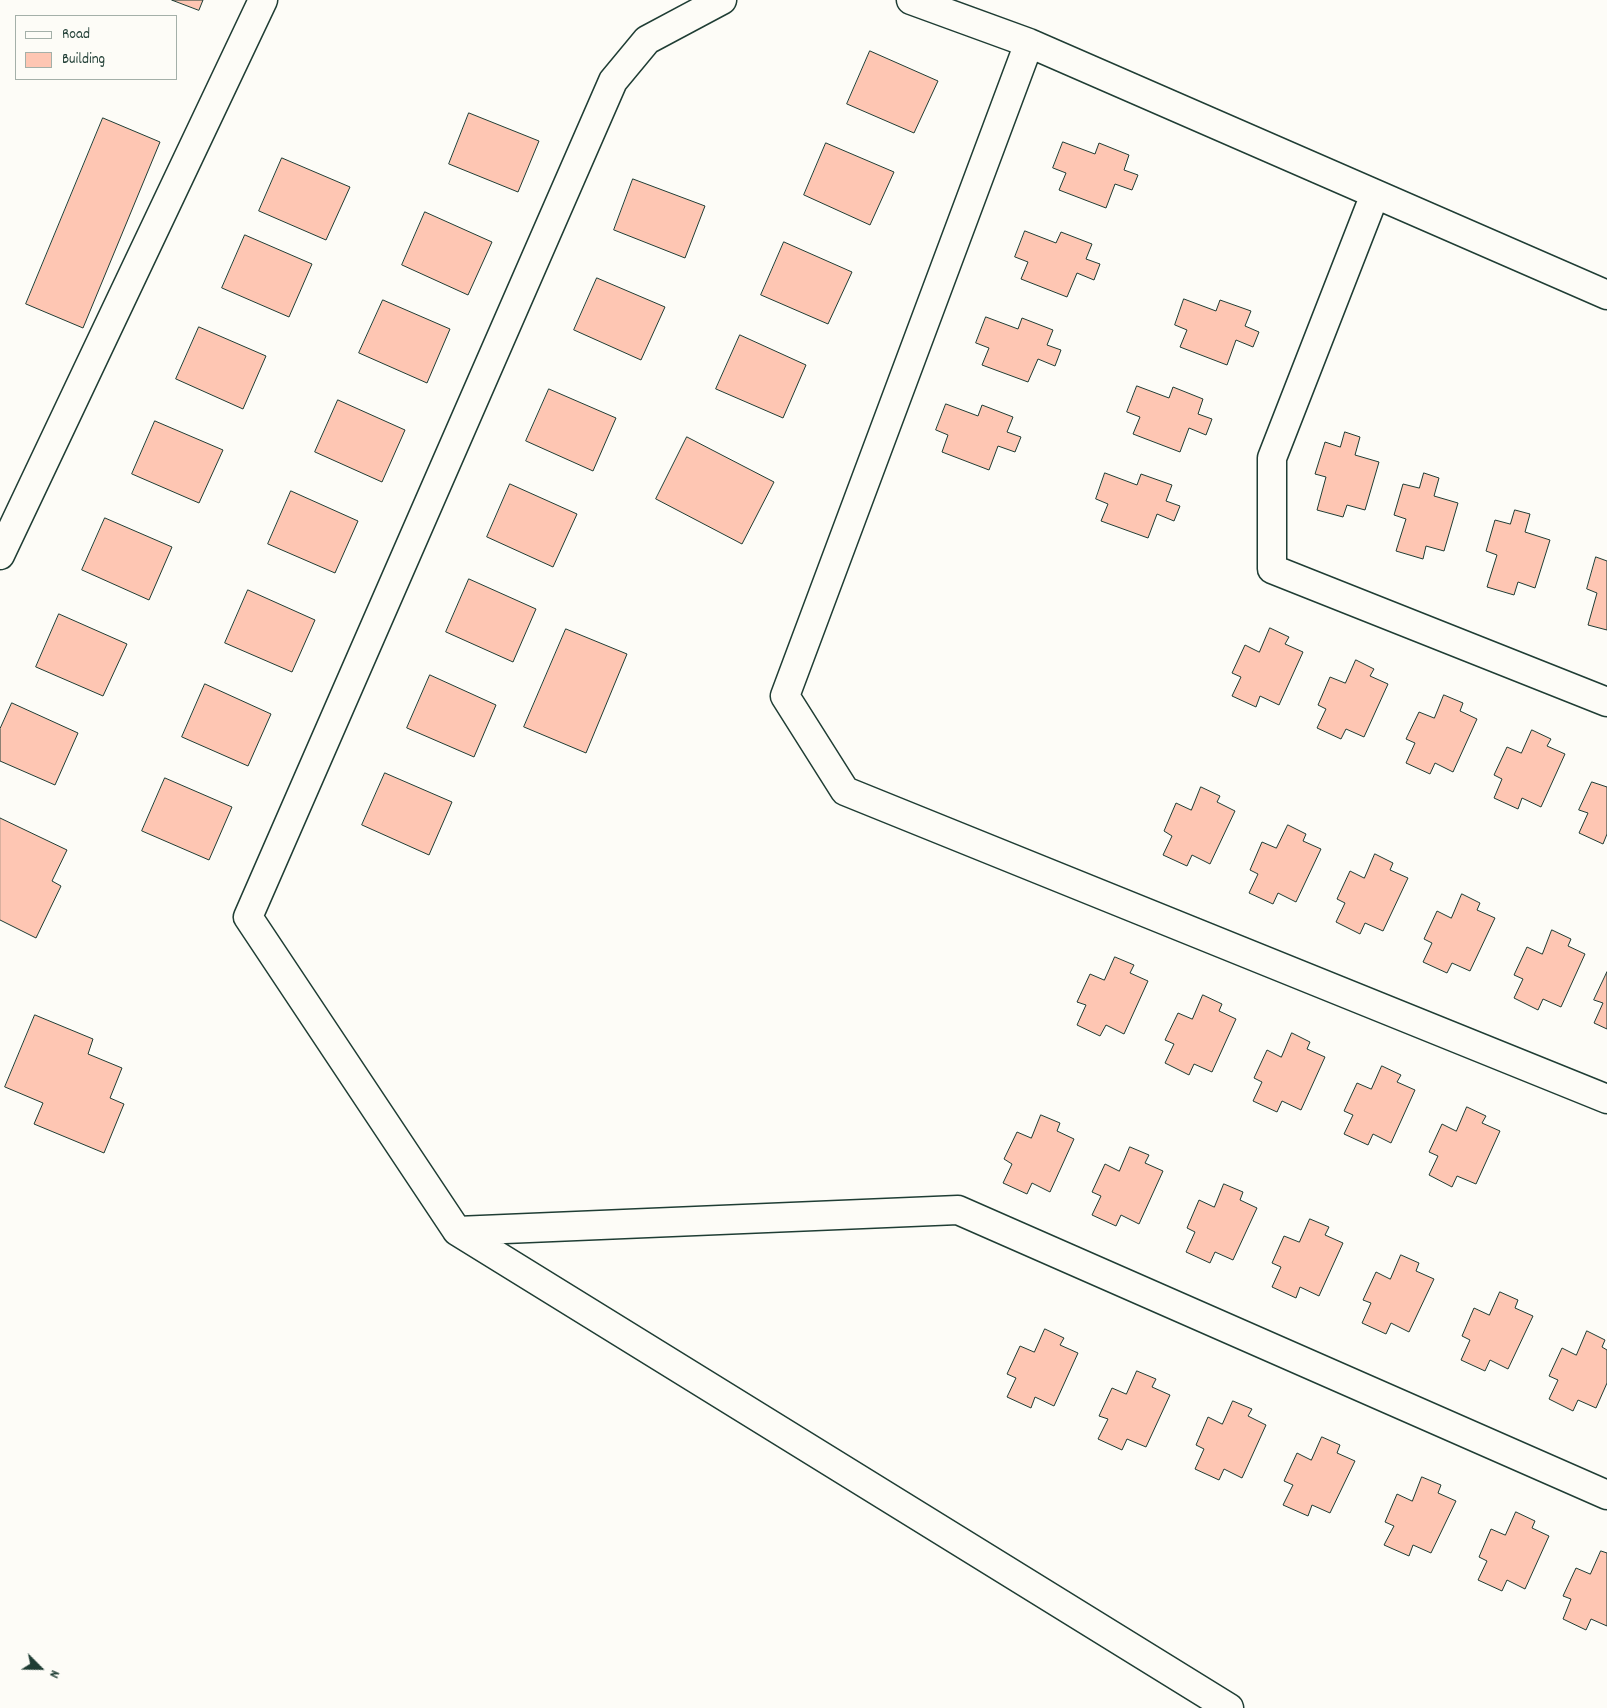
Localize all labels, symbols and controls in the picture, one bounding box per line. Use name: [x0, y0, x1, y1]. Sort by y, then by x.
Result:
legend: [15, 15, 178, 80]
text: Road: [62, 24, 90, 46]
text: Building: [62, 49, 105, 71]
north arrow: [15, 1643, 65, 1693]
text: N: [43, 1667, 64, 1681]

